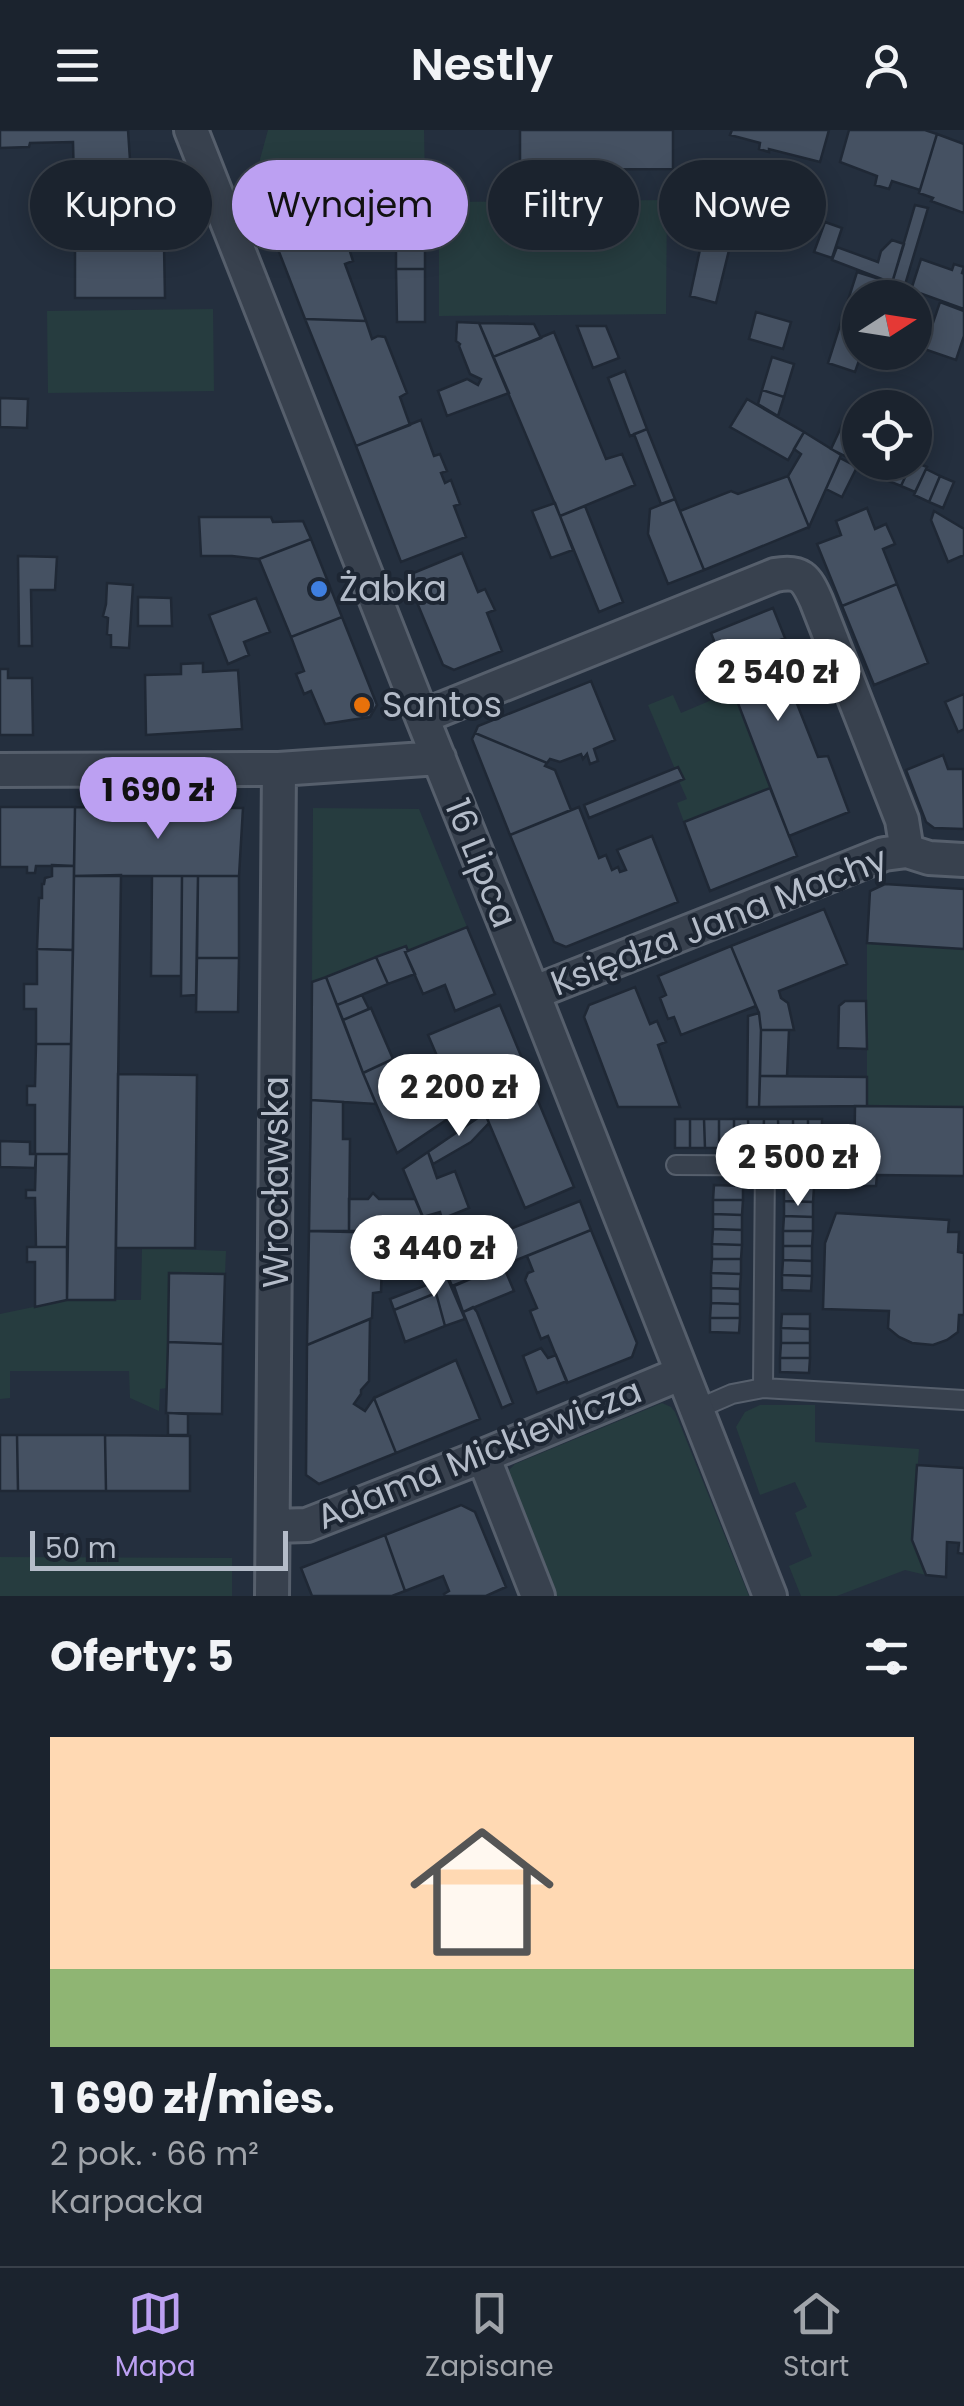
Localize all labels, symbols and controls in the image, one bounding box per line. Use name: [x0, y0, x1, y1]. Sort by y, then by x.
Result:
text: Nestly: [411, 33, 553, 96]
icon: menu: [50, 38, 105, 93]
icon: person: [859, 38, 914, 93]
chip: Kupno: [30, 160, 212, 250]
chip: Wynajem: [232, 160, 468, 250]
chip: Filtry: [488, 160, 639, 250]
chip: Nowe: [659, 160, 826, 250]
north arrow: [842, 280, 932, 370]
map controls: [842, 280, 932, 480]
button: locate: [842, 390, 932, 480]
place label: Żabka: [339, 564, 447, 613]
marker: Żabka: [308, 578, 330, 600]
pin: 2 540 zł: [675, 639, 881, 724]
text: 2 540 zł: [717, 649, 839, 694]
place label: Santos: [382, 680, 502, 729]
marker: Santos: [351, 694, 373, 716]
pin: 1 690 zł: [55, 757, 261, 842]
text: 1 690 zł: [102, 767, 214, 812]
street label: 16 Lipca: [433, 791, 529, 935]
street label: Księdza Jana Machy: [543, 834, 894, 1007]
pin: 2 200 zł: [356, 1054, 562, 1139]
text: 2 200 zł: [400, 1064, 518, 1109]
street label: Wrocławska: [251, 1076, 300, 1288]
pin: 2 500 zł: [695, 1124, 901, 1209]
text: 2 500 zł: [738, 1134, 858, 1179]
pin: 3 440 zł: [331, 1215, 537, 1300]
text: 3 440 zł: [372, 1225, 496, 1270]
street label: Adama Mickiewicza: [309, 1366, 649, 1541]
scale bar: [30, 1526, 288, 1570]
text: 50 m: [45, 1529, 116, 1568]
text: Oferty: 5: [50, 1627, 234, 1686]
icon: filters: [859, 1629, 914, 1684]
icon: home: [392, 1802, 572, 1982]
text: 1 690 zł/mies.: [50, 2069, 335, 2128]
text: 2 pok. · 66 m²: [50, 2131, 259, 2176]
text: Karpacka: [50, 2179, 204, 2224]
tab: Mapa: [115, 2286, 196, 2388]
tab: Zapisane: [425, 2286, 554, 2388]
tab: Start: [783, 2286, 849, 2388]

